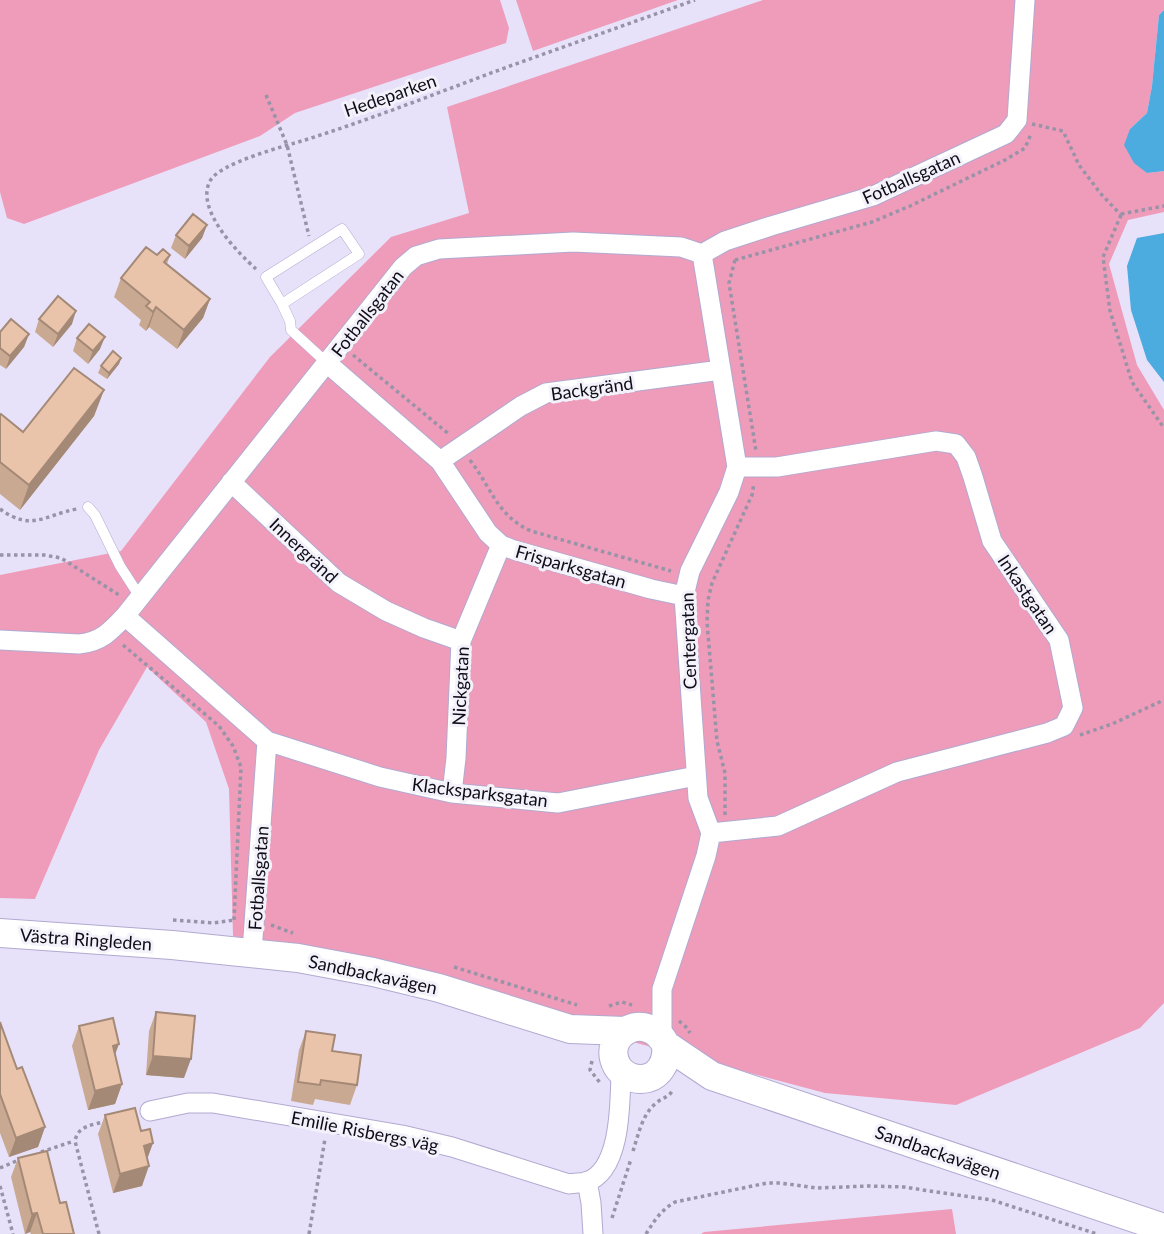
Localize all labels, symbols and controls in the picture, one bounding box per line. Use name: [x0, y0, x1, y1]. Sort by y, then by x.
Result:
street label: Hedeparken: [341, 69, 439, 121]
street label: Fotballsgatan: [859, 146, 963, 208]
street label: Fotballsgatan: [326, 265, 408, 361]
street label: Backgränd: [549, 371, 635, 405]
street label: Innergränd: [265, 513, 343, 587]
street label: Frisparksgatan: [513, 540, 629, 592]
street label: Inkastgatan: [993, 550, 1063, 638]
street label: Centergatan: [675, 592, 701, 690]
street label: Nickgatan: [447, 646, 473, 726]
street label: Klacksparksgatan: [411, 773, 549, 811]
street label: Fotballsgatan: [243, 825, 273, 931]
street label: Västra Ringleden: [19, 923, 153, 955]
street label: Sandbackavägen: [307, 950, 439, 998]
street label: Emilie Risbergs väg: [289, 1106, 441, 1156]
street label: Sandbackavägen: [872, 1120, 1004, 1184]

